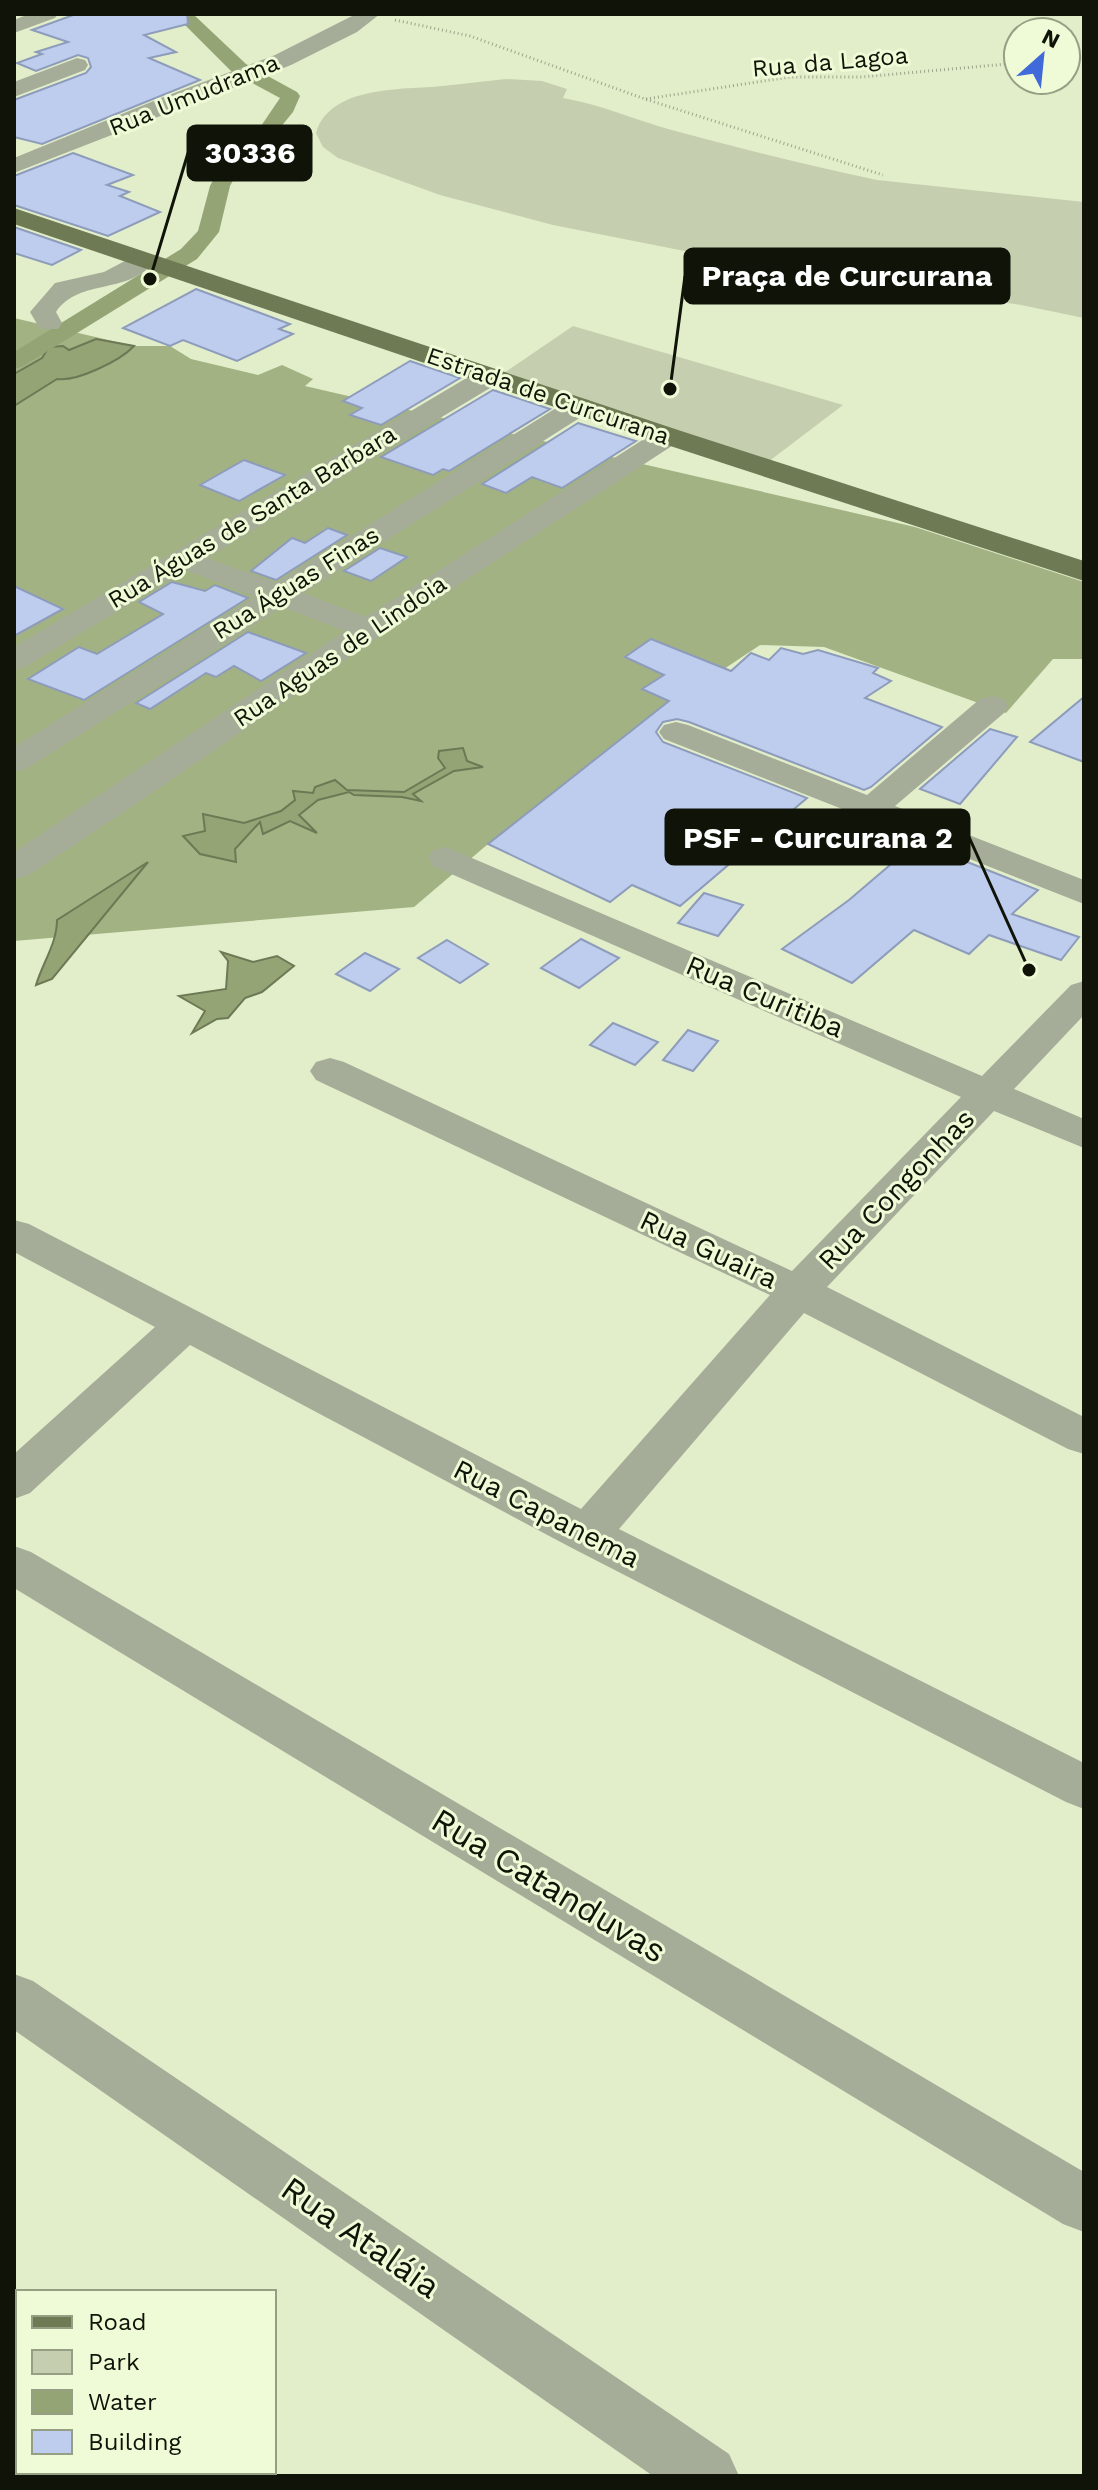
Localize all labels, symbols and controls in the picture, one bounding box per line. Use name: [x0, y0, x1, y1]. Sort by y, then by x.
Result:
north arrow: [1002, 16, 1082, 96]
text: N: [1038, 24, 1064, 53]
street label: Rua da Lagoa: [751, 41, 909, 83]
street label: Rua Umudrama: [105, 48, 283, 142]
callout: 30336: [188, 126, 311, 180]
text: 30336: [205, 135, 295, 170]
callout: Praça de Curcurana: [685, 249, 1009, 303]
text: Praça de Curcurana: [702, 258, 993, 293]
street label: Estrada de Curcurana: [423, 341, 673, 451]
street label: Rua Águas de Santa Barbara: [103, 420, 401, 614]
street label: Rua Águas Finas: [208, 521, 384, 645]
street label: Rua Aguas de Lindoia: [228, 569, 452, 733]
callout: PSF - Curcurana 2: [666, 810, 969, 864]
text: PSF - Curcurana 2: [683, 820, 953, 855]
street label: Rua Curitiba: [681, 948, 849, 1045]
street label: Rua Congonhas: [811, 1102, 981, 1277]
street label: Rua Guaira: [635, 1203, 783, 1296]
street label: Rua Capanema: [448, 1452, 646, 1575]
street label: Rua Catanduvas: [425, 1799, 673, 1971]
street label: Rua Ataláia: [274, 2168, 448, 2306]
legend: [16, 2290, 276, 2474]
text: Road: [88, 2308, 147, 2336]
text: Park: [88, 2348, 140, 2376]
text: Water: [88, 2388, 157, 2416]
text: Building: [88, 2428, 181, 2456]

